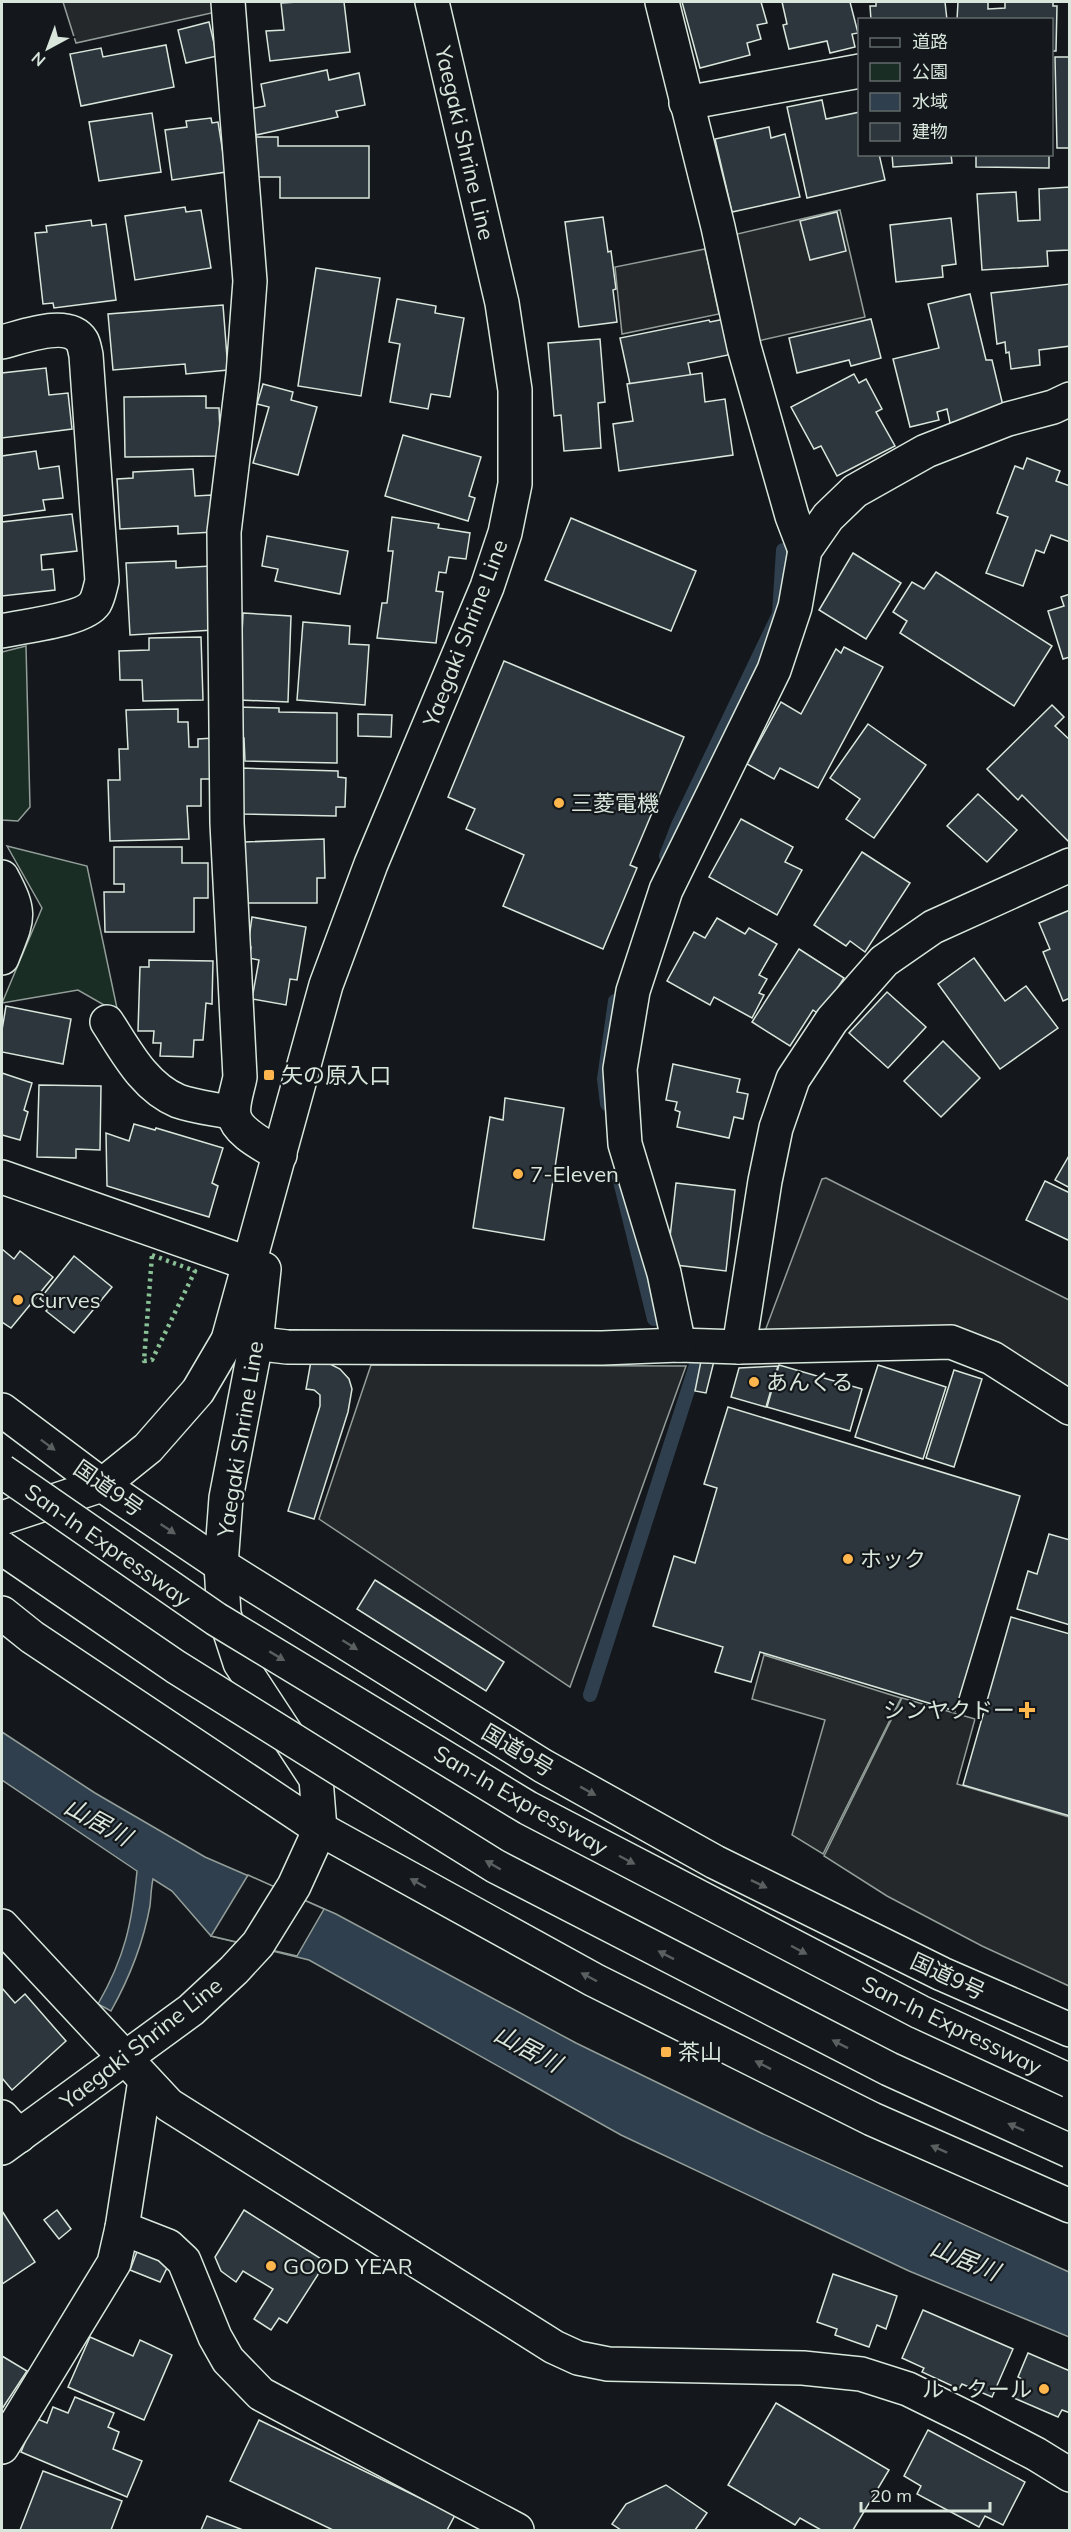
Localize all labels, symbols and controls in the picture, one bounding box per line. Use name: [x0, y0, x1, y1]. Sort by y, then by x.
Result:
north arrow: [18, 18, 78, 78]
legend: [858, 18, 1053, 156]
text: 道路: [912, 30, 948, 53]
street label: Yaegaki Shrine Line: [429, 42, 501, 243]
text: N: [27, 48, 49, 71]
text: 公園: [912, 60, 948, 83]
text: 水域: [912, 90, 948, 113]
text: 建物: [912, 120, 948, 143]
street label: Yaegaki Shrine Line: [416, 536, 514, 731]
place label: 三菱電機: [571, 789, 659, 817]
marker: 三菱電機: [552, 796, 566, 810]
place label: 矢の原入口: [281, 1061, 391, 1089]
marker: 矢の原入口: [262, 1068, 276, 1082]
place label: 7-Eleven: [530, 1160, 619, 1188]
marker: 7-Eleven: [511, 1167, 525, 1181]
place label: Curves: [30, 1286, 101, 1314]
marker: Curves: [11, 1293, 25, 1307]
street label: Yaegaki Shrine Line: [211, 1339, 269, 1540]
place label: あんくる: [766, 1368, 854, 1396]
marker: あんくる: [747, 1375, 761, 1389]
one-way arrow: [40, 1439, 56, 1451]
street label: 国道9号: [69, 1454, 149, 1522]
street label: San-In Expressway: [19, 1477, 197, 1613]
one-way arrow: [160, 1523, 176, 1534]
place label: ホック: [860, 1545, 926, 1573]
marker: ホック: [841, 1552, 855, 1566]
one-way arrow: [342, 1639, 358, 1650]
one-way arrow: [269, 1650, 285, 1661]
place label: シンヤクドー: [883, 1696, 1015, 1724]
marker: シンヤクドー: [1020, 1703, 1034, 1717]
street label: 国道9号: [477, 1718, 559, 1782]
street label: San-In Expressway: [429, 1739, 613, 1861]
one-way arrow: [580, 1786, 597, 1796]
water label: 山居川: [59, 1790, 139, 1853]
one-way arrow: [618, 1855, 635, 1864]
one-way arrow: [484, 1860, 501, 1870]
one-way arrow: [409, 1878, 426, 1888]
one-way arrow: [751, 1879, 768, 1888]
one-way arrow: [791, 1945, 808, 1954]
street label: 国道9号: [906, 1947, 990, 2005]
one-way arrow: [658, 1950, 675, 1959]
street label: San-In Expressway: [858, 1969, 1047, 2081]
street label: Yaegaki Shrine Line: [54, 1971, 228, 2116]
one-way arrow: [580, 1972, 597, 1982]
water label: 山居川: [489, 2018, 569, 2080]
place label: 茶山: [678, 2038, 722, 2066]
one-way arrow: [831, 2039, 848, 2049]
marker: 茶山: [659, 2045, 673, 2059]
one-way arrow: [755, 2060, 772, 2069]
one-way arrow: [1008, 2122, 1025, 2131]
one-way arrow: [931, 2144, 948, 2153]
water label: 山居川: [926, 2232, 1007, 2288]
place label: GOOD YEAR: [283, 2252, 413, 2280]
marker: GOOD YEAR: [264, 2259, 278, 2273]
place label: ル・クール: [922, 2375, 1032, 2403]
marker: ル・クール: [1037, 2382, 1051, 2396]
scale bar: [861, 2475, 990, 2513]
text: 20 m: [870, 2484, 912, 2507]

